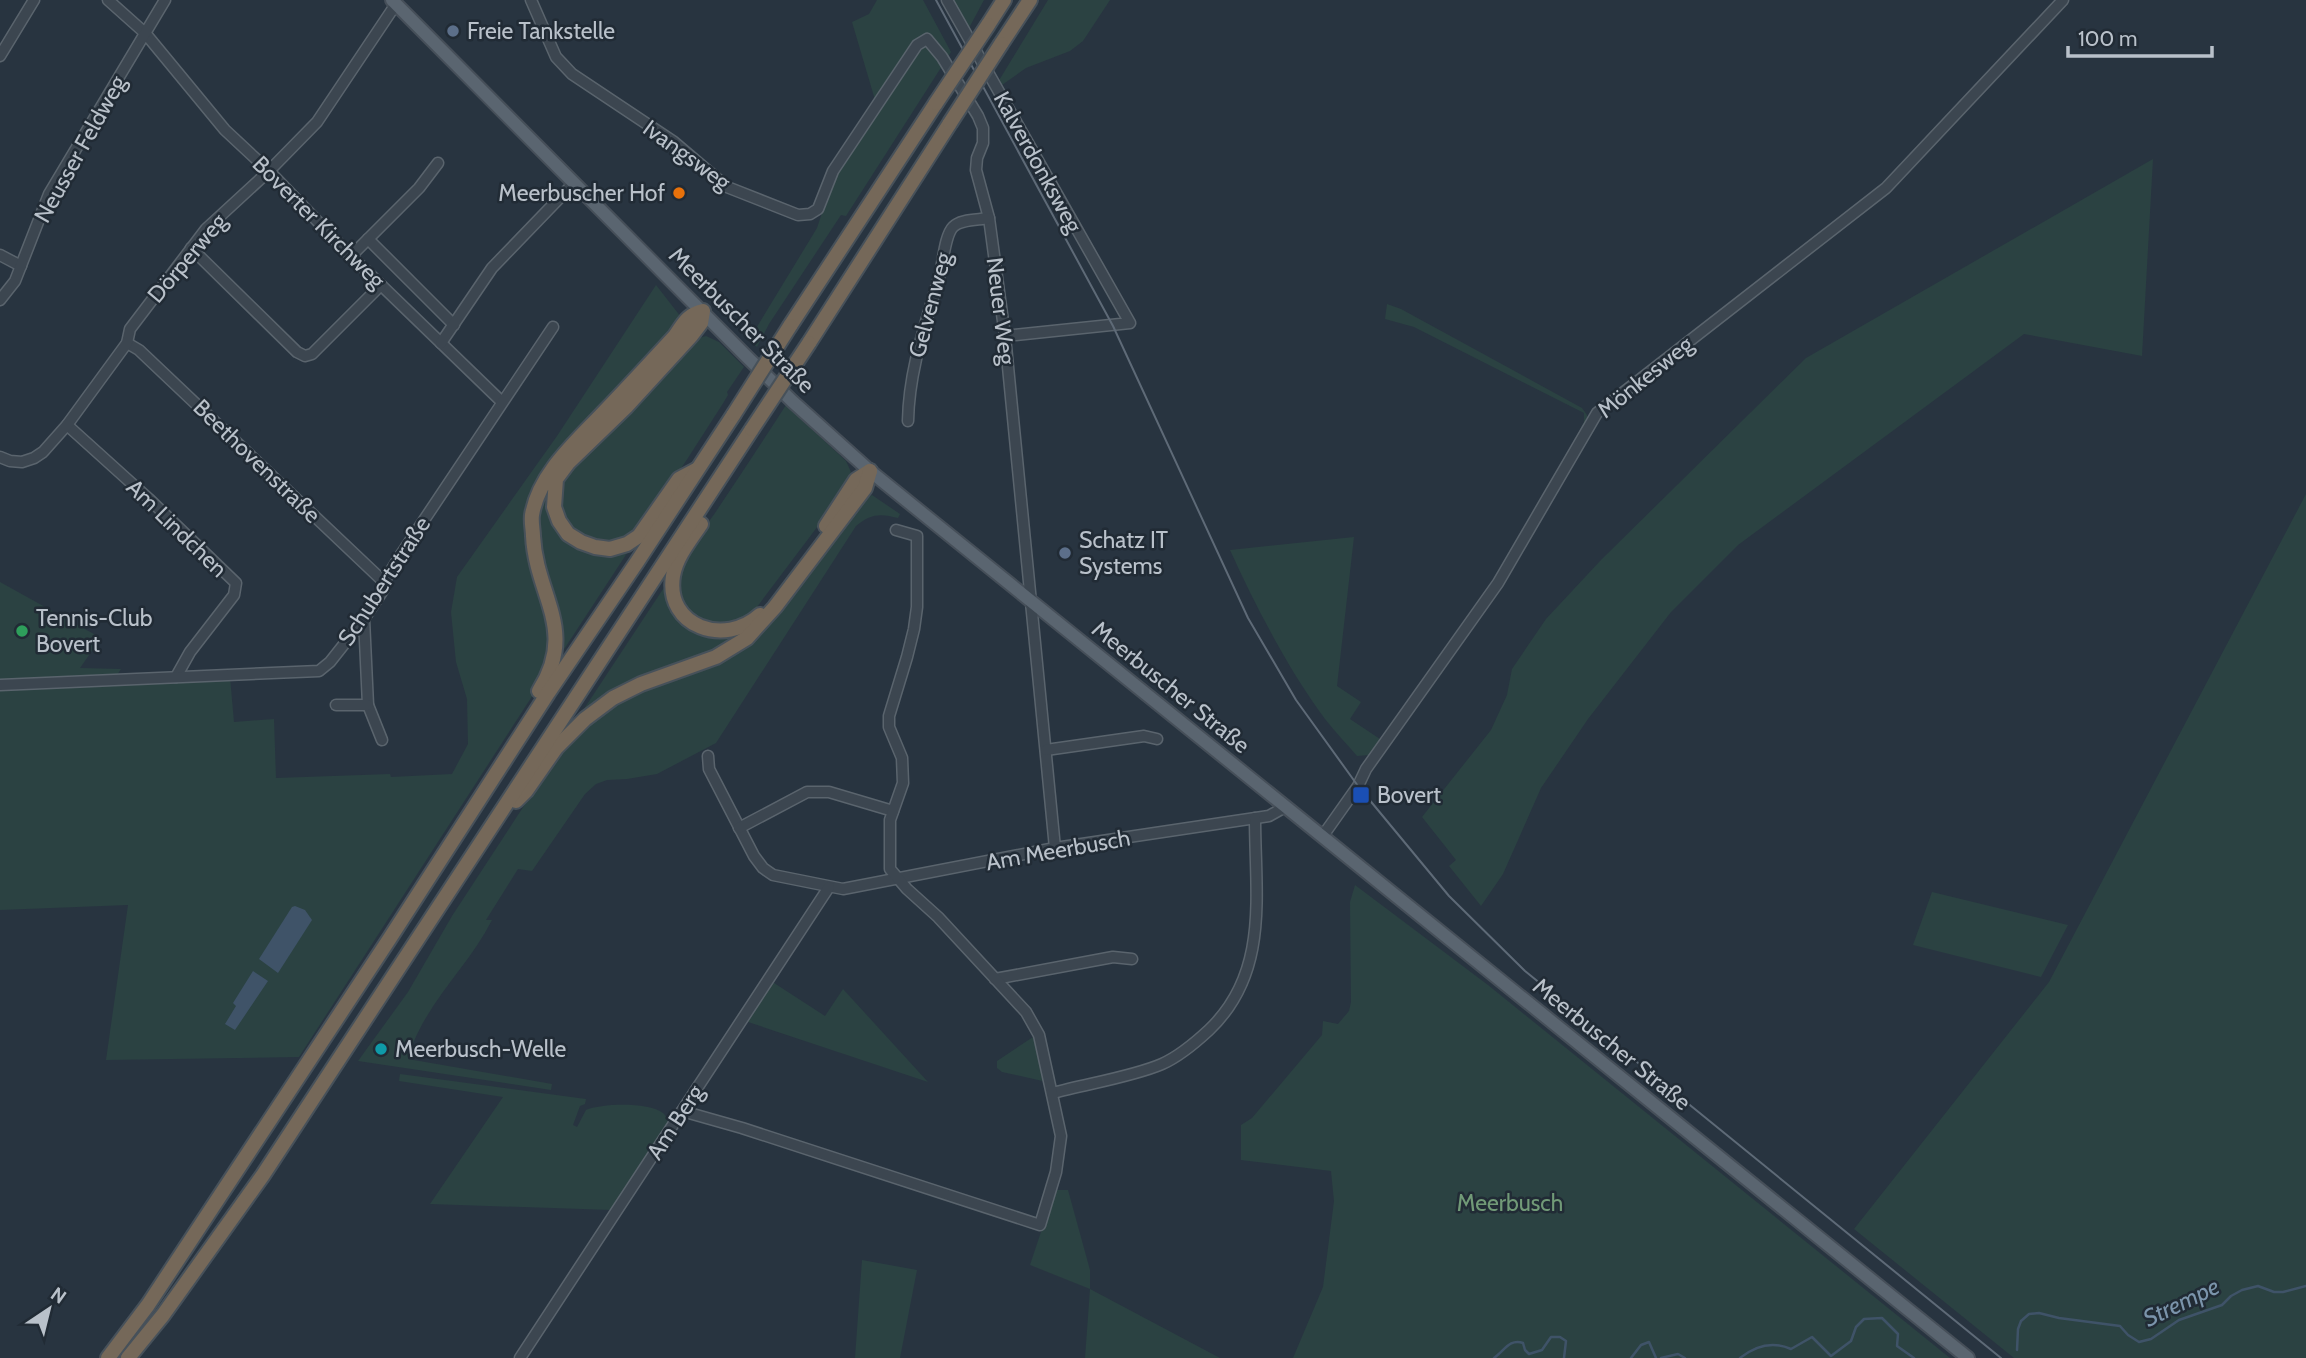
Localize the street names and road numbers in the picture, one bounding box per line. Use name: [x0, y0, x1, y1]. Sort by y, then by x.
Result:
street label: Neusser Feldweg: [28, 70, 132, 227]
street label: Kalverdonksweg: [988, 87, 1089, 238]
street label: Ivangsweg: [638, 114, 737, 196]
street label: Boverter Kirchweg: [247, 150, 392, 295]
street label: Dörperweg: [142, 207, 233, 308]
street label: Meerbuscher Straße: [663, 241, 821, 399]
street label: Gelvenweg: [903, 249, 958, 361]
street label: Neuer Weg: [981, 256, 1022, 367]
street label: Mönkesweg: [1592, 330, 1699, 424]
street label: Beethovenstraße: [188, 393, 327, 529]
street label: Am Lindchen: [121, 473, 233, 583]
street label: Schubertstraße: [332, 511, 436, 651]
street label: Meerbuscher Straße: [1087, 615, 1256, 759]
street label: Am Meerbusch: [984, 824, 1132, 876]
street label: Meerbuscher Straße: [1528, 972, 1697, 1116]
street label: Am Berg: [640, 1079, 710, 1165]

